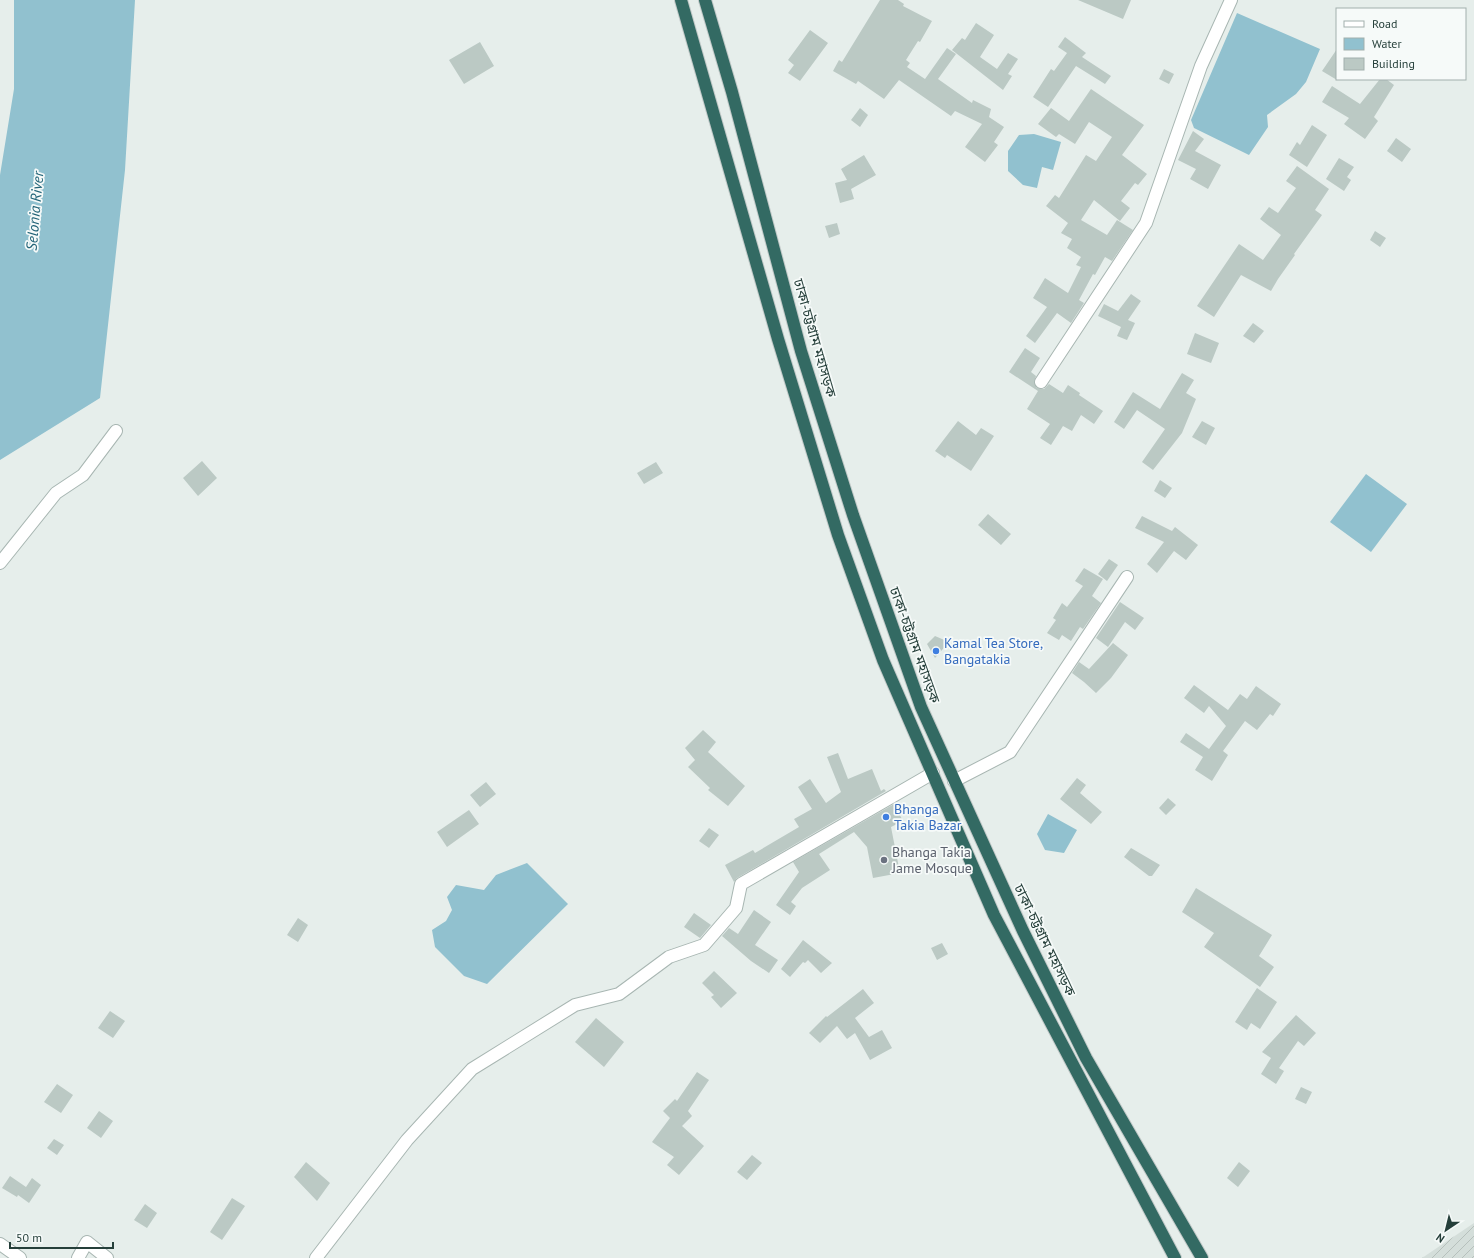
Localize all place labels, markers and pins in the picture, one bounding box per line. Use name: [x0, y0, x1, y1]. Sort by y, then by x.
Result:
place label: Kamal Tea Store, Bangatakia: [944, 634, 1043, 668]
marker: Kamal Tea Store, Bangatakia: [931, 646, 941, 656]
place label: Bhanga Takia Bazar: [894, 800, 962, 834]
marker: Bhanga Takia Bazar: [881, 812, 891, 822]
place label: Bhanga Takia Jame Mosque: [891, 843, 972, 877]
marker: Bhanga Takia Jame Mosque: [879, 855, 889, 865]

